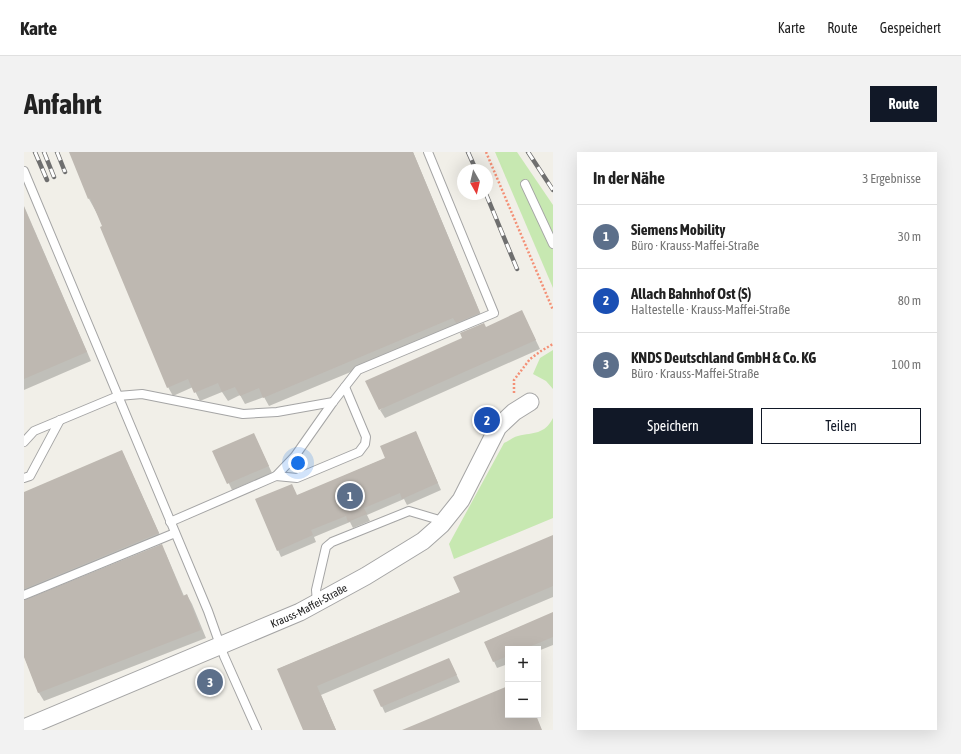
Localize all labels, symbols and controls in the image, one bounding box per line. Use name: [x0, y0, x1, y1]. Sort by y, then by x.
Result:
text: Karte: [20, 17, 57, 39]
text: Karte: [778, 20, 805, 36]
text: Route: [827, 20, 858, 36]
text: Gespeichert: [880, 20, 941, 36]
button: Route: [870, 86, 937, 122]
text: Anfahrt: [24, 88, 102, 120]
north arrow: [457, 164, 493, 200]
text: In der Nähe: [593, 168, 665, 188]
text: 3 Ergebnisse: [862, 171, 921, 186]
text: Siemens Mobility: [631, 221, 725, 238]
text: 1: [603, 229, 609, 244]
text: 30 m: [898, 229, 921, 244]
text: Büro · Krauss-Maffei-Straße: [631, 238, 759, 253]
text: Allach Bahnhof Ost (S): [631, 285, 751, 302]
text: 2: [603, 293, 609, 308]
text: 80 m: [898, 293, 921, 308]
text: Haltestelle · Krauss-Maffei-Straße: [631, 302, 790, 317]
text: KNDS Deutschland GmbH & Co. KG: [631, 349, 816, 366]
text: 3: [603, 357, 609, 372]
text: 100 m: [892, 357, 921, 372]
text: Büro · Krauss-Maffei-Straße: [631, 366, 759, 381]
pin: 2: [474, 405, 500, 435]
button: Speichern: [593, 408, 753, 444]
button: Teilen: [761, 408, 921, 444]
your location: [288, 453, 308, 473]
pin: 1: [337, 481, 363, 511]
street label: Krauss-Maffei-Straße: [269, 581, 349, 630]
map controls: [505, 646, 541, 718]
button: +: [505, 646, 541, 682]
pin: 3: [197, 667, 223, 697]
button: −: [505, 682, 541, 718]

